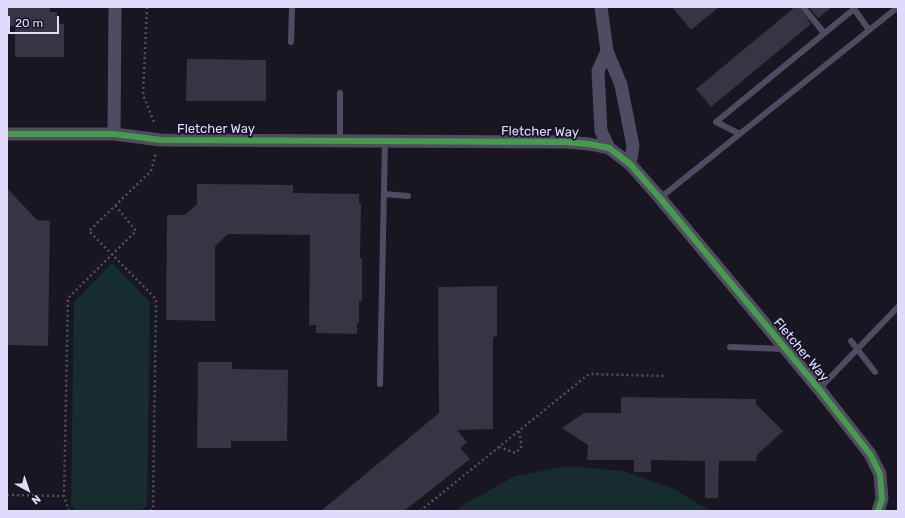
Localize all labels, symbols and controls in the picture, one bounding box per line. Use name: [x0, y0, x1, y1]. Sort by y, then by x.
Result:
scale bar: [10, 8, 61, 34]
text: 20 m: [15, 16, 43, 30]
street label: Fletcher Way: [177, 121, 255, 137]
street label: Fletcher Way: [501, 124, 579, 140]
street label: Fletcher Way: [770, 315, 832, 385]
north arrow: [8, 470, 48, 510]
text: N: [29, 492, 43, 507]

